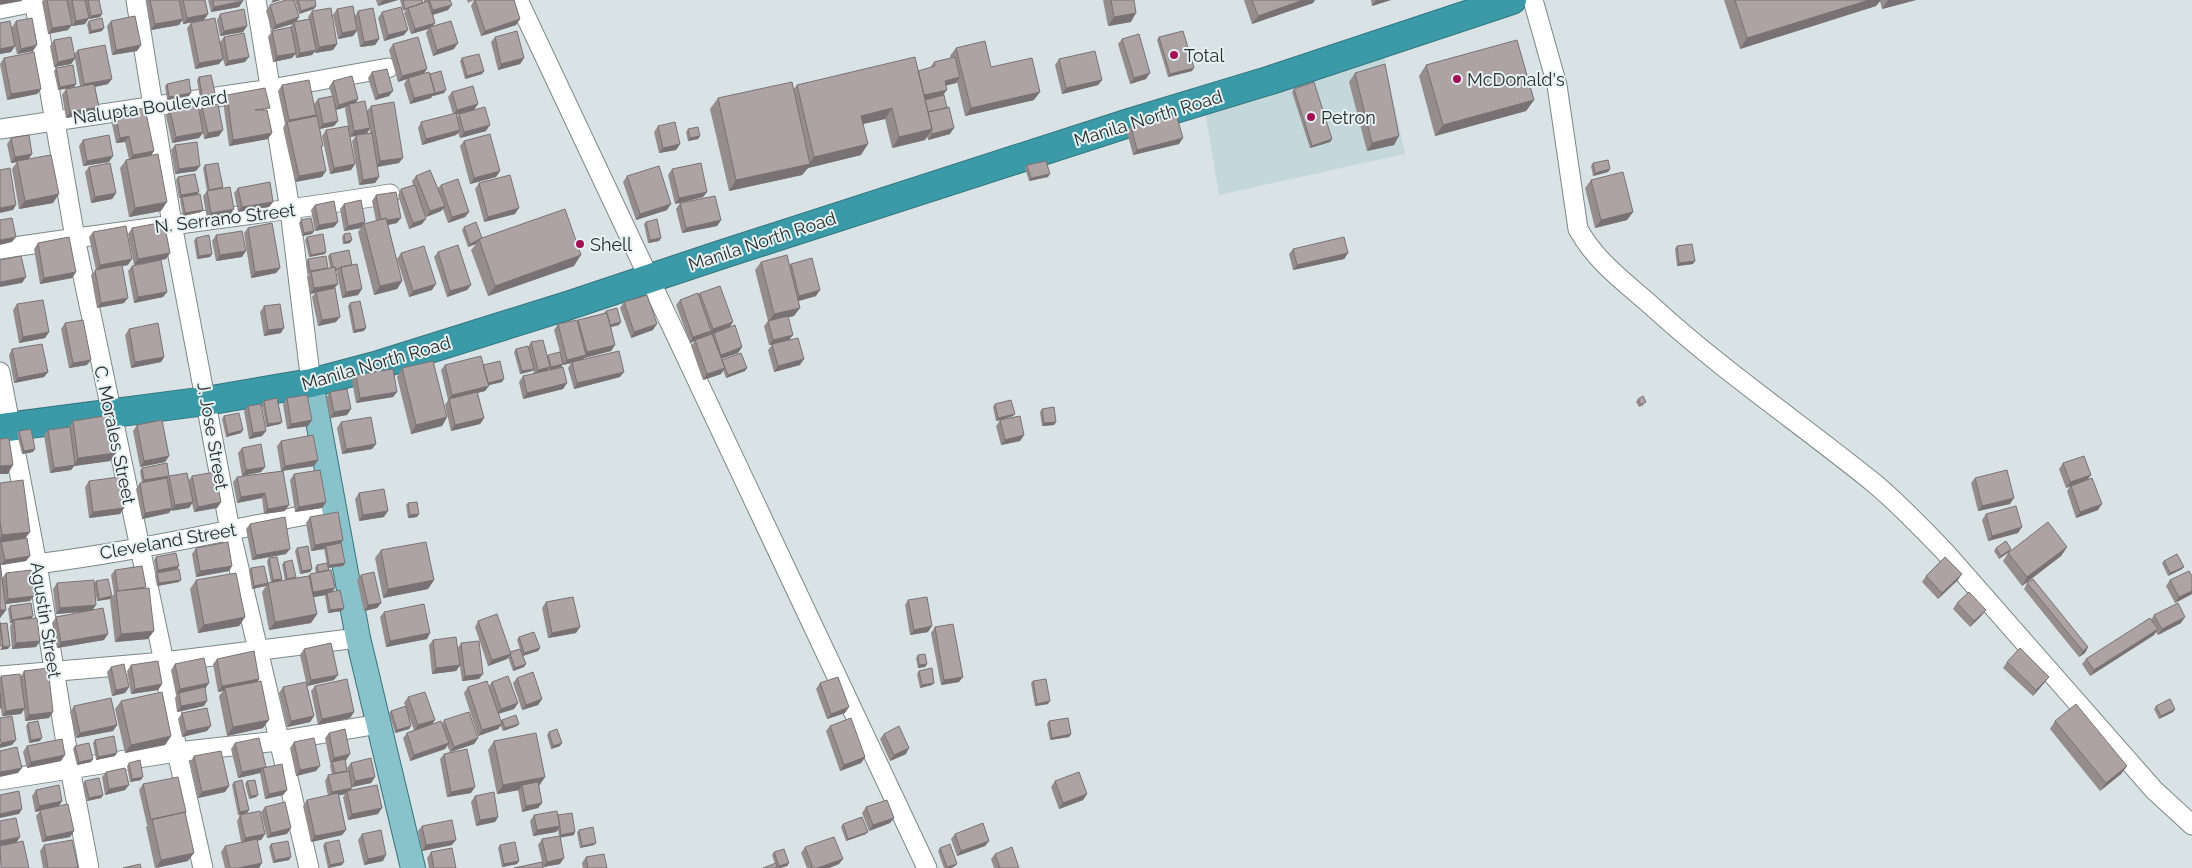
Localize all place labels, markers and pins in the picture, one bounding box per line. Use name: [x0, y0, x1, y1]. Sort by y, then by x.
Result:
place label: Total: [1184, 45, 1224, 66]
marker: Total: [1168, 49, 1180, 61]
place label: McDonald's: [1467, 69, 1565, 90]
marker: McDonald's: [1451, 73, 1463, 85]
place label: Petron: [1321, 107, 1376, 128]
marker: Petron: [1305, 111, 1317, 123]
place label: Shell: [590, 234, 632, 255]
marker: Shell: [574, 238, 586, 250]

